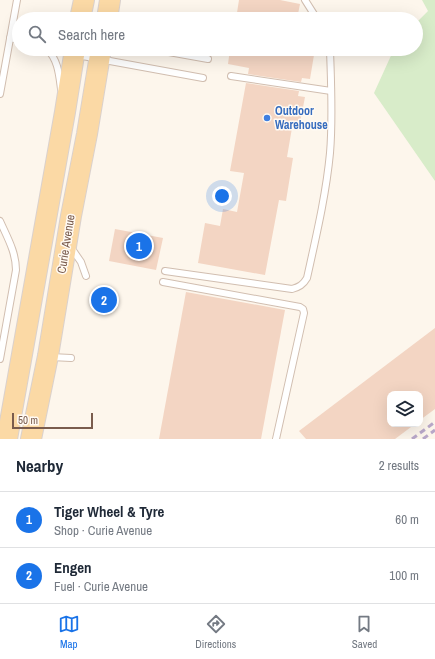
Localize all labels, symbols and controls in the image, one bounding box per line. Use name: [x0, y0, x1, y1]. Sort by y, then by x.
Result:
search box: [12, 12, 423, 56]
icon: search: [26, 23, 48, 45]
text: Search here: [58, 24, 125, 45]
place label: Outdoor Warehouse: [275, 103, 328, 133]
marker: Outdoor Warehouse: [262, 113, 272, 123]
your location: [212, 186, 232, 206]
street label: Curie Avenue: [53, 213, 79, 275]
pin: 1: [126, 231, 152, 261]
pin: 2: [91, 285, 117, 315]
map controls: [387, 391, 423, 427]
button: layers: [387, 391, 423, 427]
scale bar: [12, 411, 93, 430]
text: 50 m: [18, 413, 38, 427]
text: Nearby: [16, 454, 63, 477]
text: 2 results: [379, 457, 419, 474]
text: Tiger Wheel & Tyre: [54, 501, 164, 522]
text: 1: [26, 511, 32, 528]
text: 60 m: [395, 511, 419, 528]
text: Shop · Curie Avenue: [54, 522, 152, 539]
text: Engen: [54, 557, 92, 578]
text: 2: [26, 567, 32, 584]
text: 100 m: [389, 567, 419, 584]
text: Fuel · Curie Avenue: [54, 578, 148, 595]
tab: Map: [58, 613, 80, 651]
tab: Directions: [195, 613, 236, 651]
tab: Saved: [352, 613, 377, 651]

